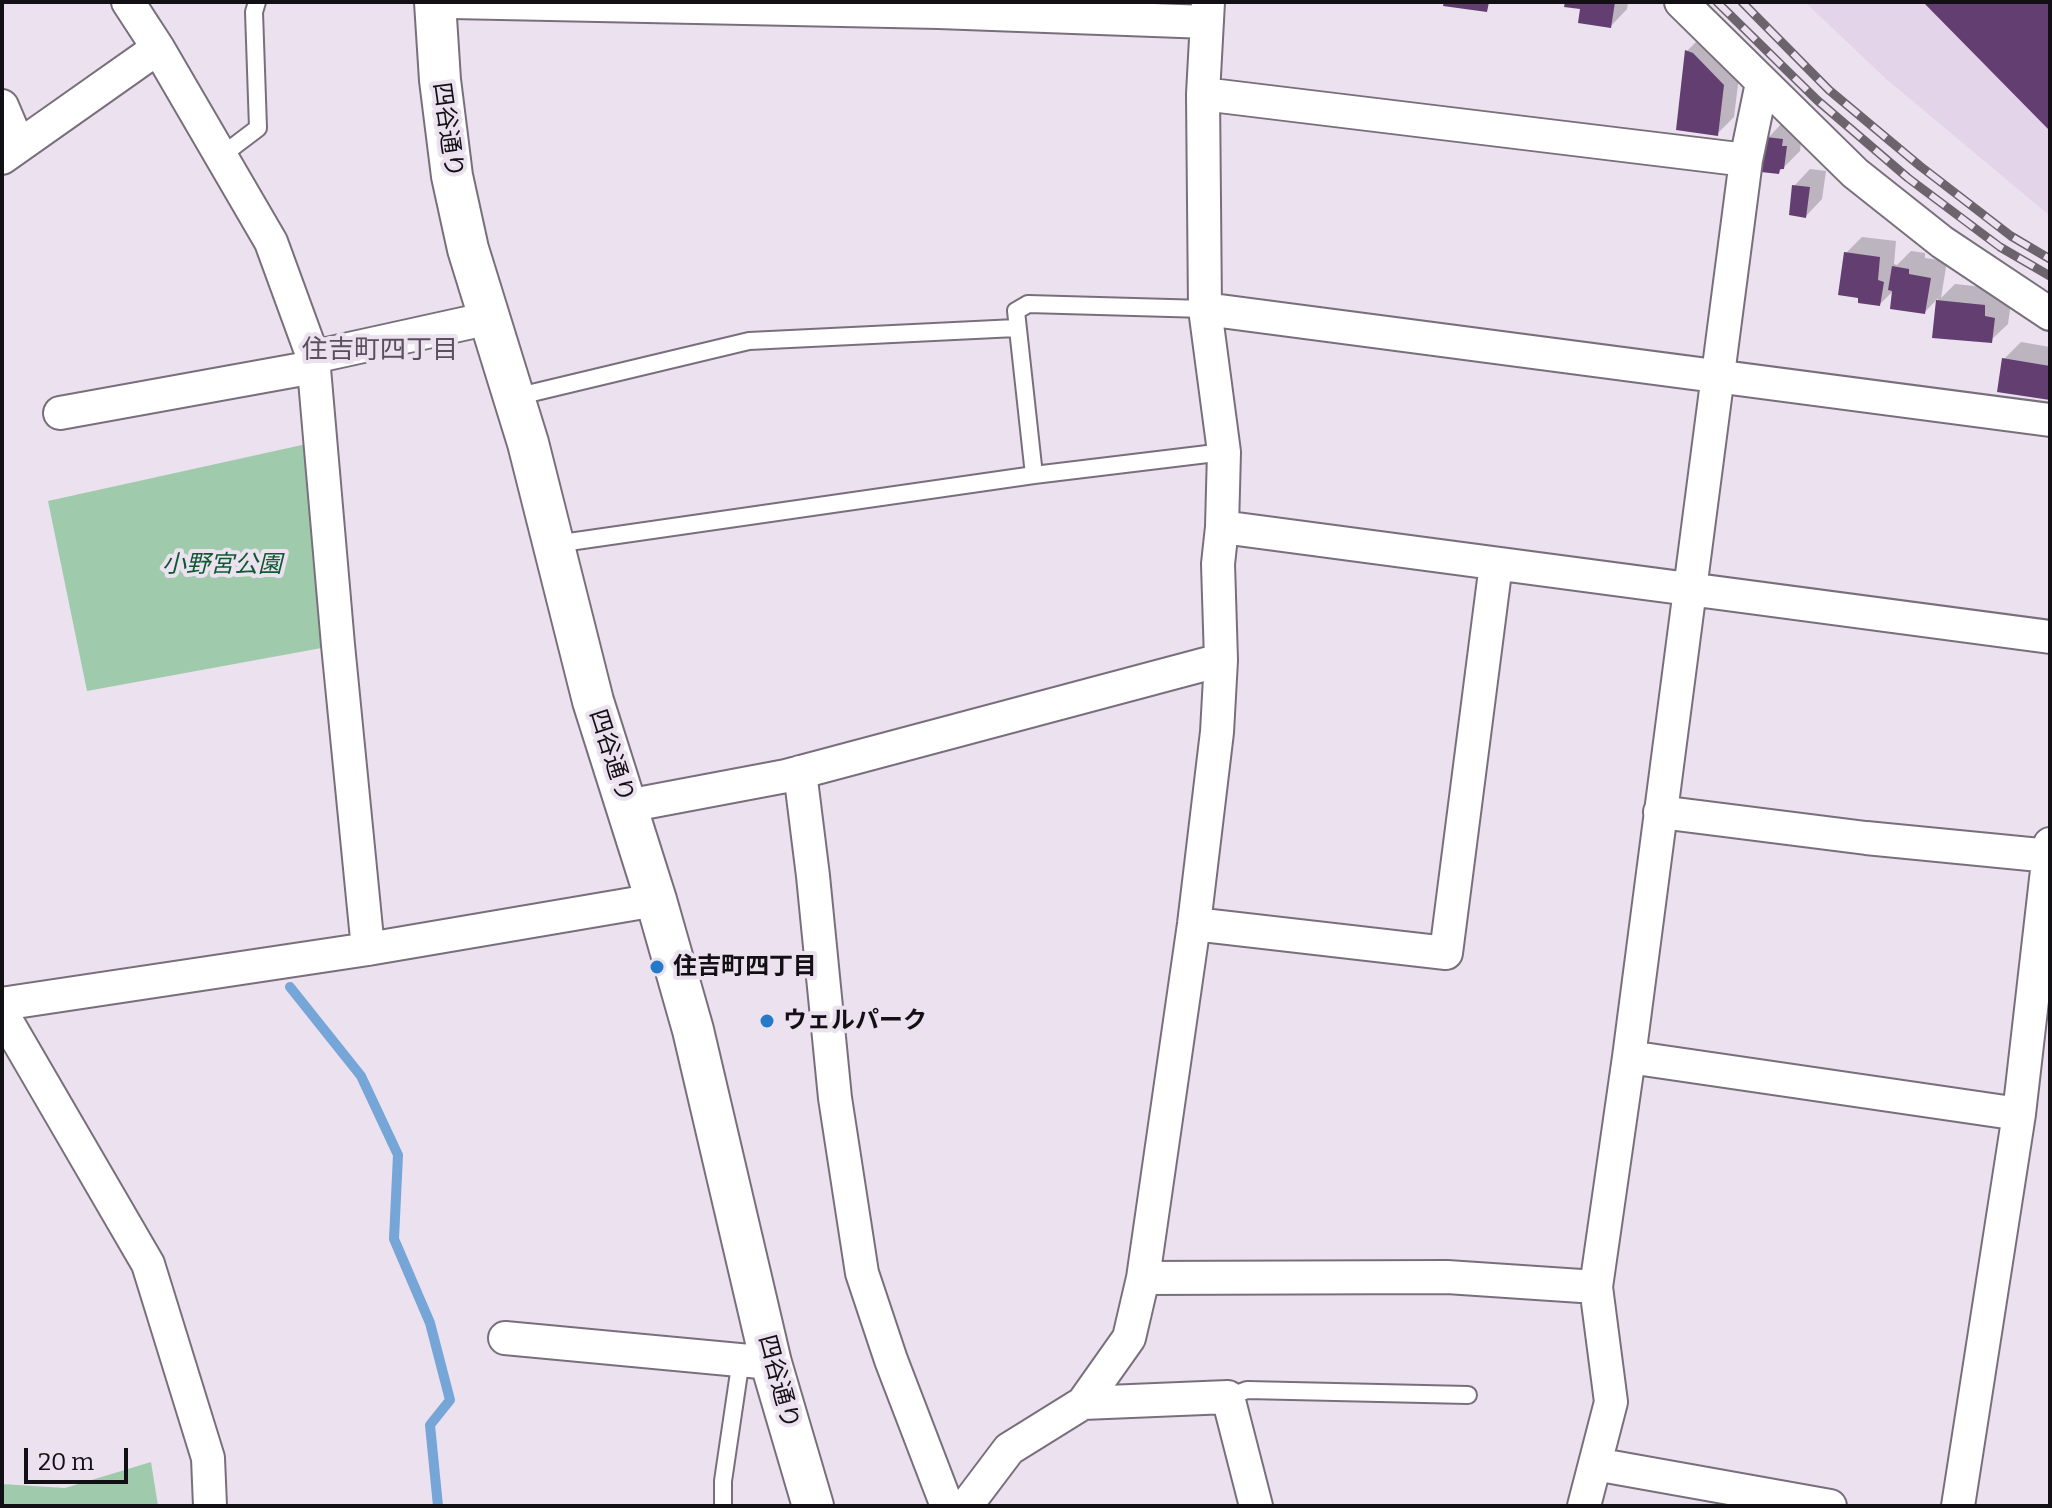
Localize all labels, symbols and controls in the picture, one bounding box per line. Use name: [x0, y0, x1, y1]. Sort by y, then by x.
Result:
street label: 四谷通り: [426, 80, 468, 180]
district label: 住吉町四丁目: [302, 335, 458, 367]
park label: 小野宮公園: [162, 551, 282, 579]
street label: 四谷通り: [582, 706, 640, 806]
place label: 住吉町四丁目: [673, 953, 817, 981]
marker: 住吉町四丁目: [648, 958, 666, 976]
place label: ウェルパーク: [783, 1007, 927, 1035]
marker: ウェルパーク: [758, 1012, 776, 1030]
street label: 四谷通り: [752, 1332, 804, 1432]
scale bar: [28, 1432, 132, 1482]
text: 20 m: [38, 1448, 94, 1476]

